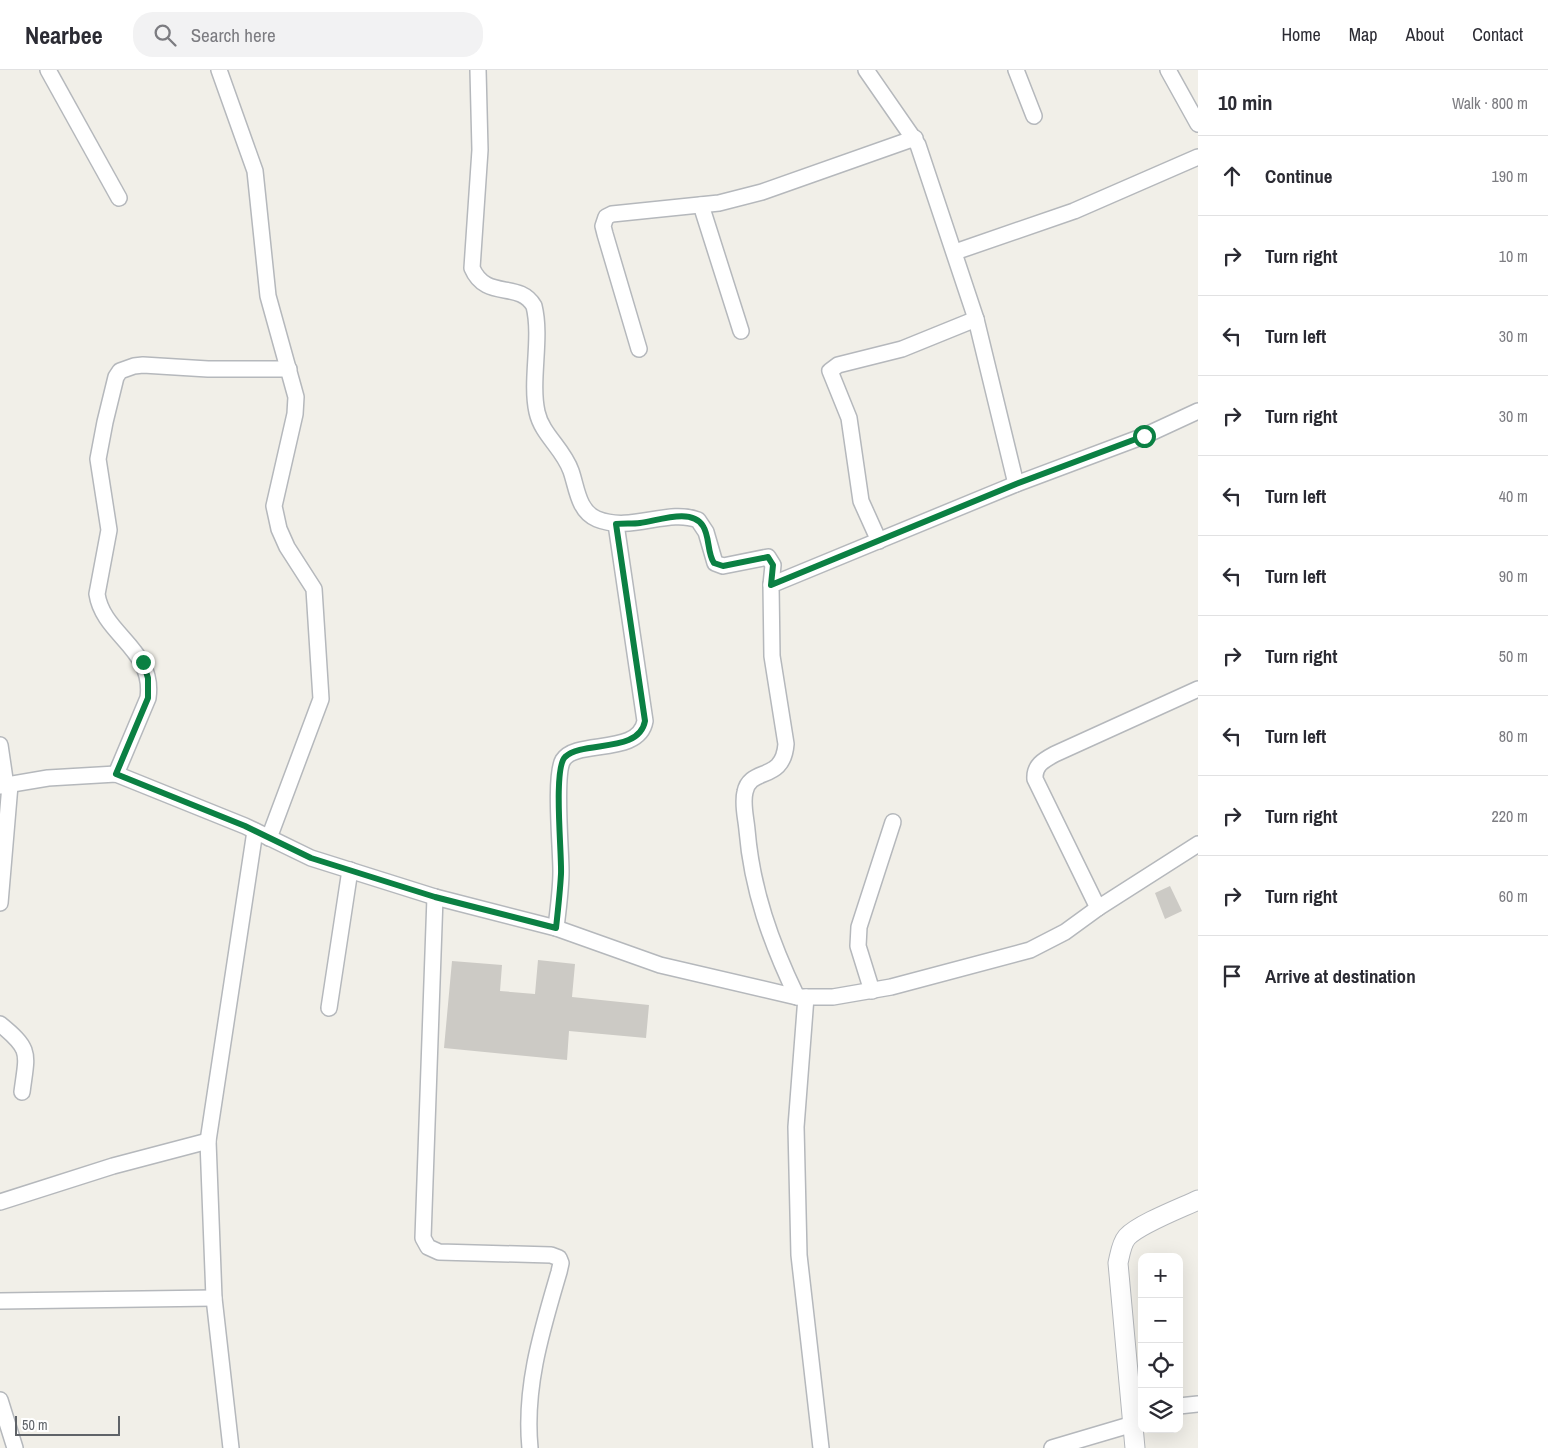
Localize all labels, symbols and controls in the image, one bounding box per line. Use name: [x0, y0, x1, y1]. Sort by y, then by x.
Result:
search box: [133, 12, 483, 57]
text: Nearbee: [25, 19, 103, 51]
icon: search: [151, 21, 179, 49]
text: Search here: [191, 22, 276, 48]
text: Home: [1281, 22, 1321, 47]
text: Map: [1349, 22, 1378, 47]
text: About: [1406, 22, 1444, 47]
text: Contact: [1472, 22, 1523, 47]
text: 10 min: [1218, 88, 1273, 117]
text: Walk · 800 m: [1452, 92, 1528, 114]
icon: ahead: [1218, 162, 1246, 190]
text: Continue: [1265, 163, 1333, 189]
text: 190 m: [1492, 165, 1528, 187]
icon: right: [1218, 242, 1246, 270]
text: Turn right: [1265, 243, 1337, 269]
text: 10 m: [1499, 245, 1528, 267]
icon: left: [1218, 322, 1246, 350]
text: Turn left: [1265, 323, 1326, 349]
text: 30 m: [1499, 325, 1528, 347]
icon: right: [1218, 402, 1246, 430]
text: Turn right: [1265, 403, 1337, 429]
text: 30 m: [1499, 405, 1528, 427]
route start: [1133, 425, 1156, 448]
icon: left: [1218, 482, 1246, 510]
text: Turn left: [1265, 483, 1326, 509]
text: 40 m: [1499, 485, 1528, 507]
icon: left: [1218, 562, 1246, 590]
text: Turn left: [1265, 563, 1326, 589]
text: 90 m: [1499, 565, 1528, 587]
icon: right: [1218, 642, 1246, 670]
text: Turn right: [1265, 643, 1337, 669]
text: 50 m: [1499, 645, 1528, 667]
route end: [132, 651, 155, 674]
icon: left: [1218, 722, 1246, 750]
text: Turn left: [1265, 723, 1326, 749]
text: 80 m: [1499, 725, 1528, 747]
icon: right: [1218, 802, 1246, 830]
text: Turn right: [1265, 803, 1337, 829]
text: 220 m: [1492, 805, 1528, 827]
icon: right: [1218, 882, 1246, 910]
text: Turn right: [1265, 883, 1337, 909]
text: 60 m: [1499, 885, 1528, 907]
icon: arrive: [1218, 962, 1246, 990]
text: Arrive at destination: [1265, 963, 1416, 989]
map controls: [1138, 1253, 1183, 1433]
button: +: [1138, 1253, 1183, 1298]
button: −: [1138, 1298, 1183, 1343]
button: locate: [1138, 1343, 1183, 1388]
button: layers: [1138, 1388, 1183, 1433]
scale bar: [15, 1413, 120, 1436]
text: 50 m: [22, 1416, 48, 1434]

